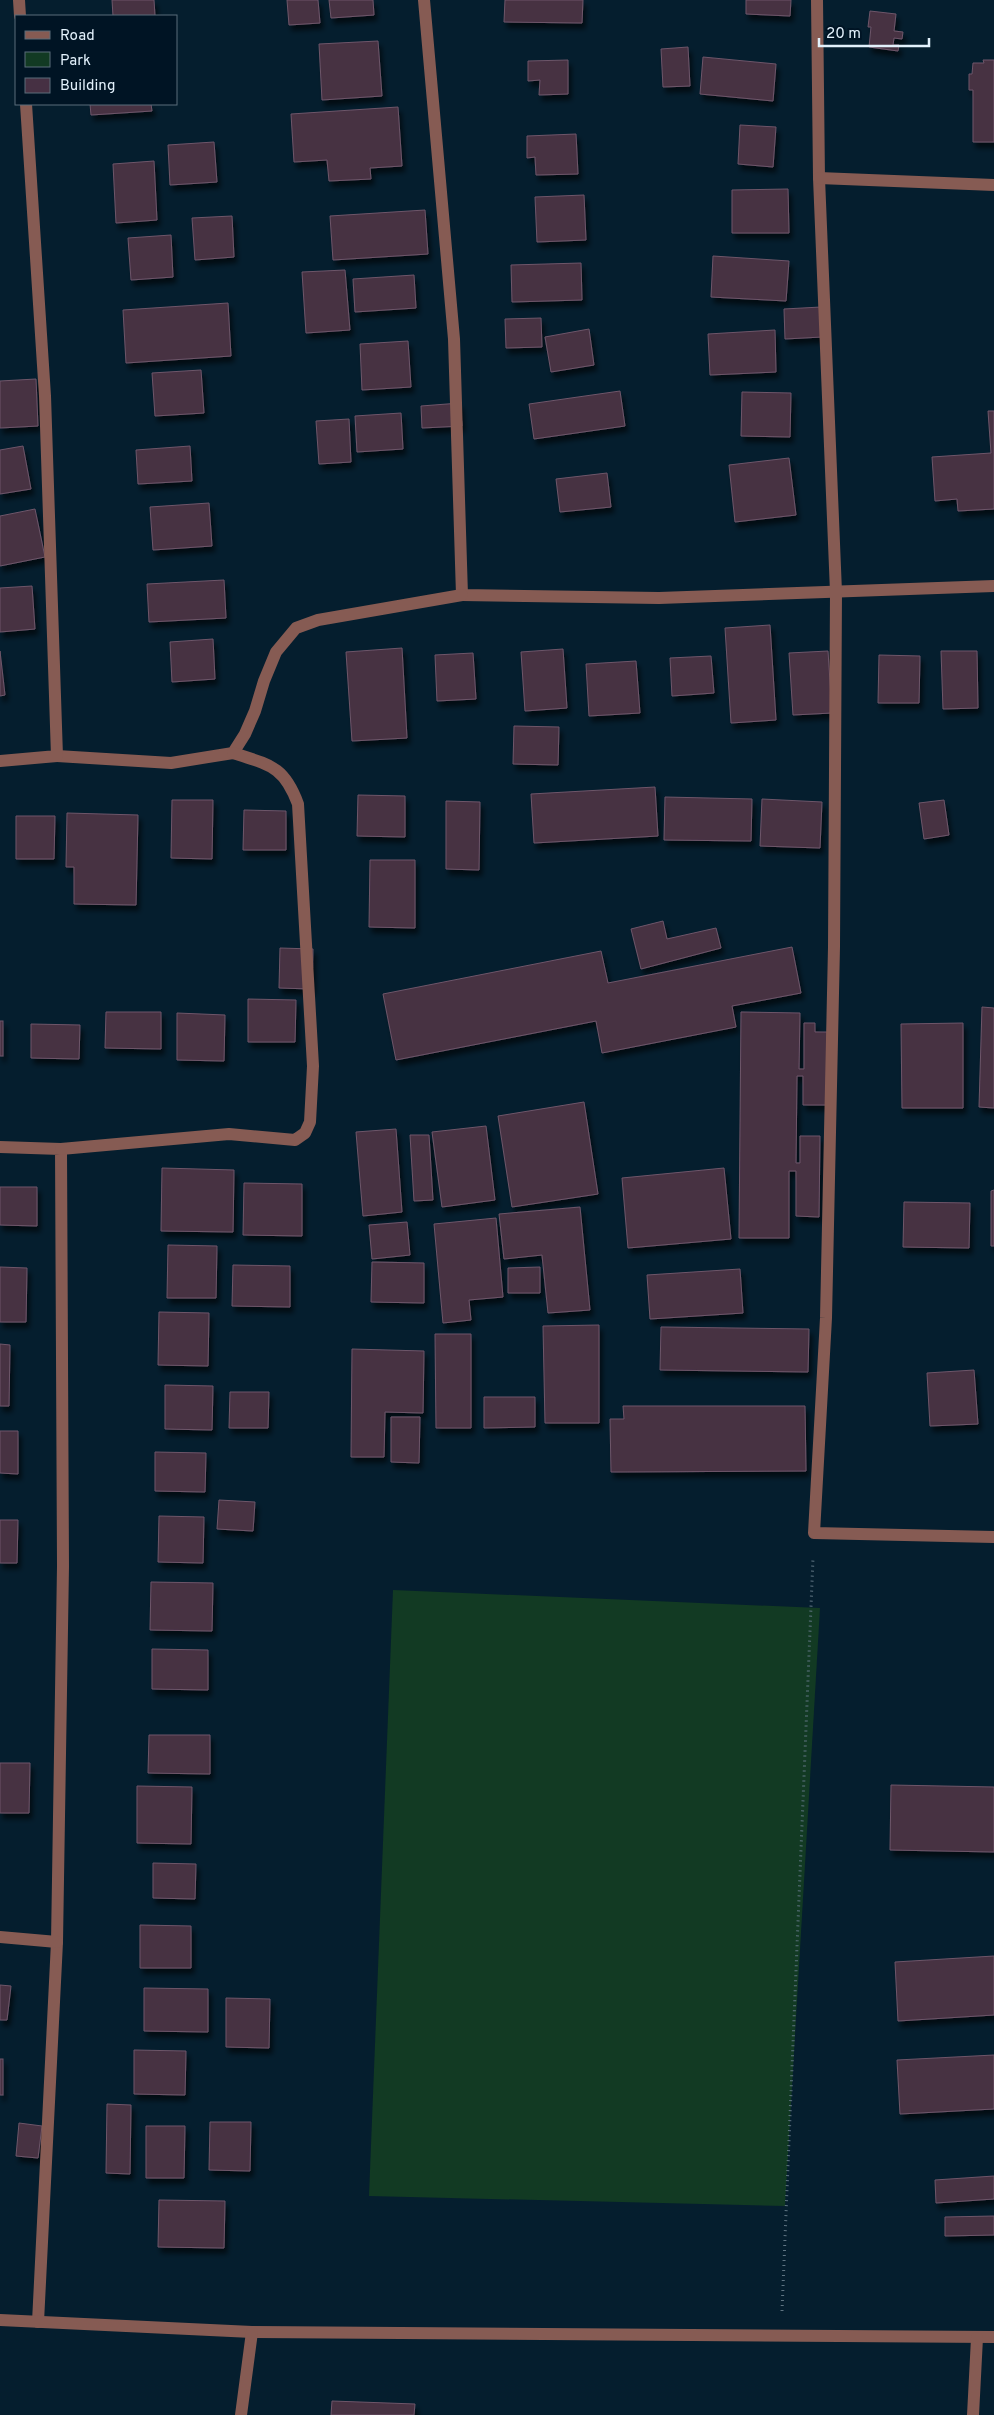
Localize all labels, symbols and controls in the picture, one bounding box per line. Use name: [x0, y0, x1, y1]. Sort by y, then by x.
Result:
legend: [15, 15, 178, 105]
scale bar: [819, 15, 929, 47]
text: 20 m: [826, 25, 861, 44]
text: Road: [60, 27, 95, 46]
text: Park: [60, 52, 91, 71]
text: Building: [60, 77, 115, 96]

